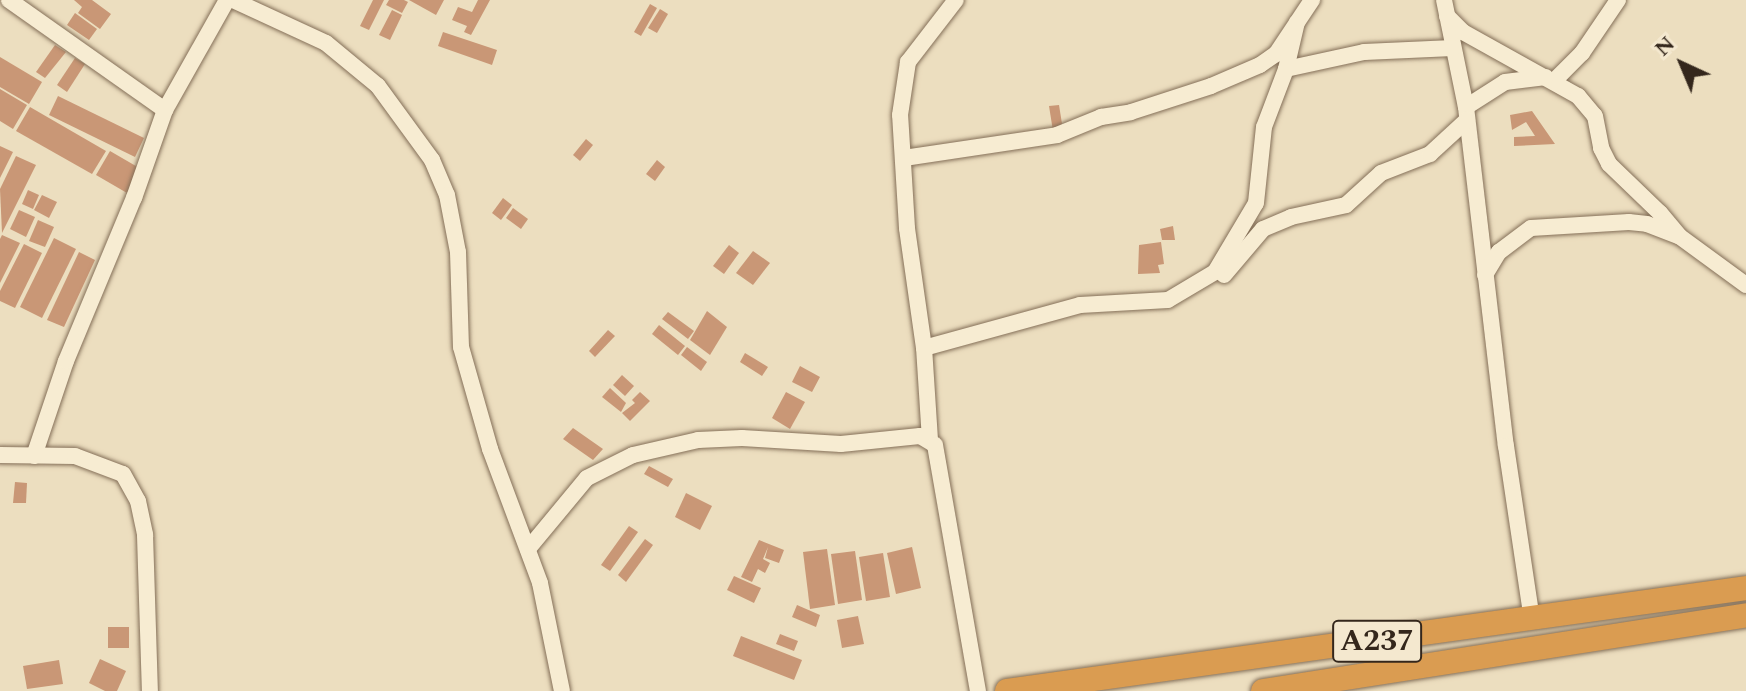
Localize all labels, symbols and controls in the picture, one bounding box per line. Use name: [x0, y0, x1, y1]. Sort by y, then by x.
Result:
north arrow: [1642, 24, 1722, 104]
text: N: [1647, 28, 1683, 64]
road number: A237: [1331, 615, 1423, 667]

